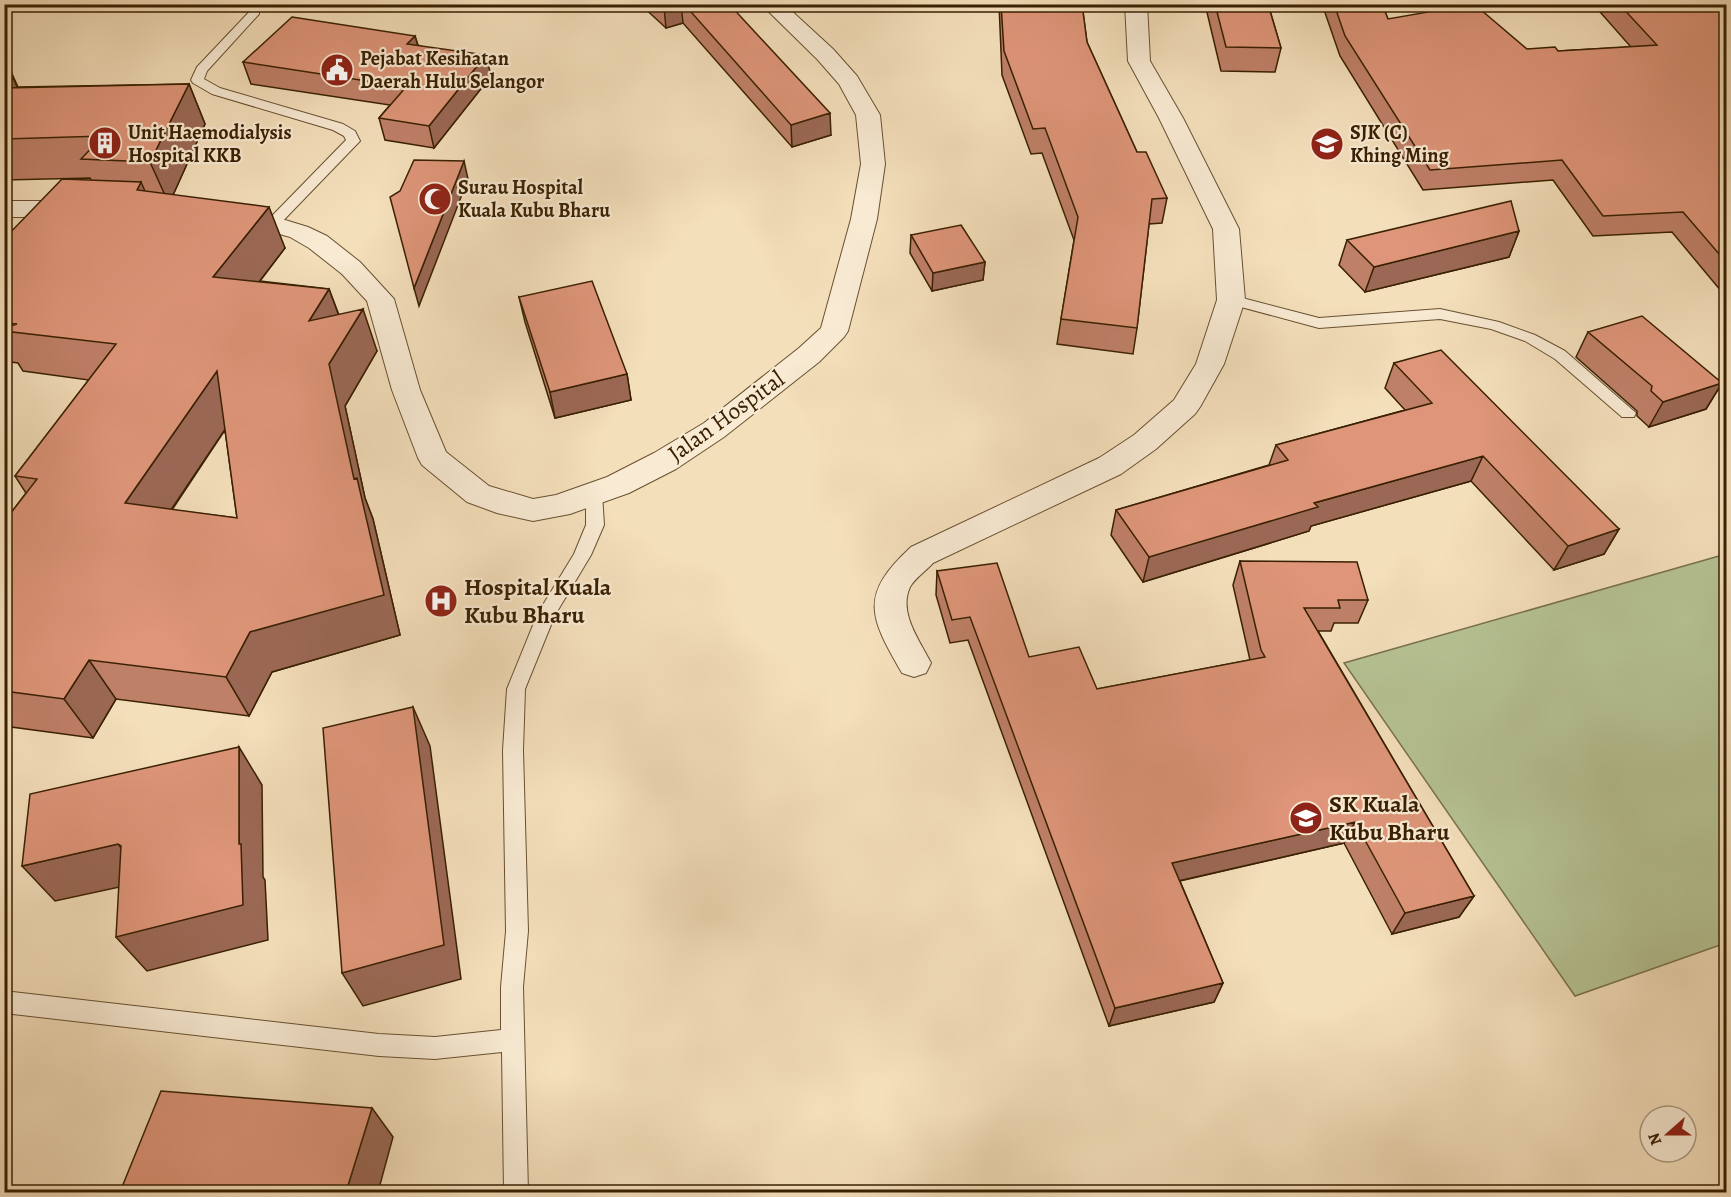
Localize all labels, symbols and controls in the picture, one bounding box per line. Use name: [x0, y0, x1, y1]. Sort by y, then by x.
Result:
place label: Pejabat Kesihatan Daerah Hulu Selangor: [360, 45, 544, 95]
public building icon: Pejabat Kesihatan Daerah Hulu Selangor: [319, 52, 355, 88]
place label: Unit Haemodialysis Hospital KKB: [128, 119, 292, 169]
place label: SJK (C) Khing Ming: [1350, 119, 1450, 169]
building icon: Unit Haemodialysis Hospital KKB: [87, 125, 123, 161]
school or university icon: SJK (C) Khing Ming: [1309, 126, 1345, 162]
place label: Surau Hospital Kuala Kubu Bharu: [458, 174, 610, 224]
mosque icon: Surau Hospital Kuala Kubu Bharu: [417, 181, 453, 217]
street label: Jalan Hospital: [661, 363, 791, 469]
place label: Hospital Kuala Kubu Bharu: [464, 571, 612, 631]
hospital icon: Hospital Kuala Kubu Bharu: [423, 583, 459, 619]
place label: SK Kuala Kubu Bharu: [1329, 788, 1450, 848]
school or university icon: SK Kuala Kubu Bharu: [1288, 800, 1324, 836]
north arrow: [1638, 1104, 1698, 1164]
text: N: [1642, 1129, 1667, 1148]

